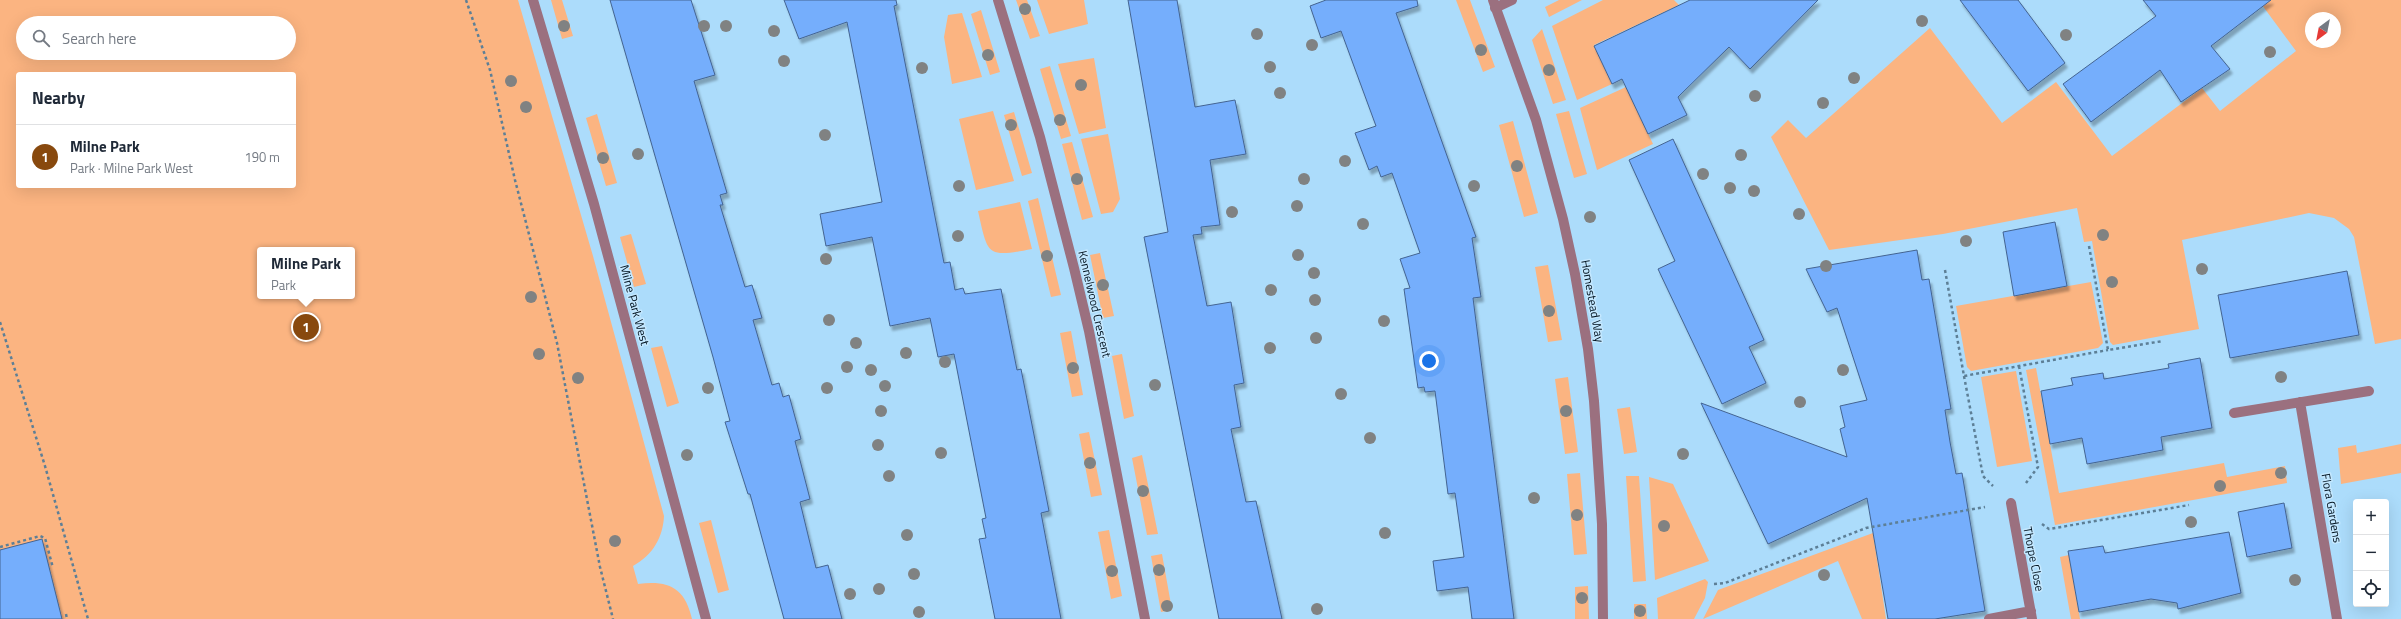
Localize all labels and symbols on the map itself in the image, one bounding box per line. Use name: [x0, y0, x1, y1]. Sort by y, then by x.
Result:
north arrow: [2305, 12, 2341, 48]
street label: Kennelwood Crescent: [1073, 249, 1117, 360]
street label: Homestead Way: [1576, 258, 1610, 344]
street label: Milne Park West: [615, 263, 655, 348]
pin: 1: [293, 312, 319, 342]
your location: [1419, 351, 1439, 371]
street label: Flora Gardens: [2317, 472, 2348, 545]
street label: Thorpe Close: [2018, 525, 2050, 593]

